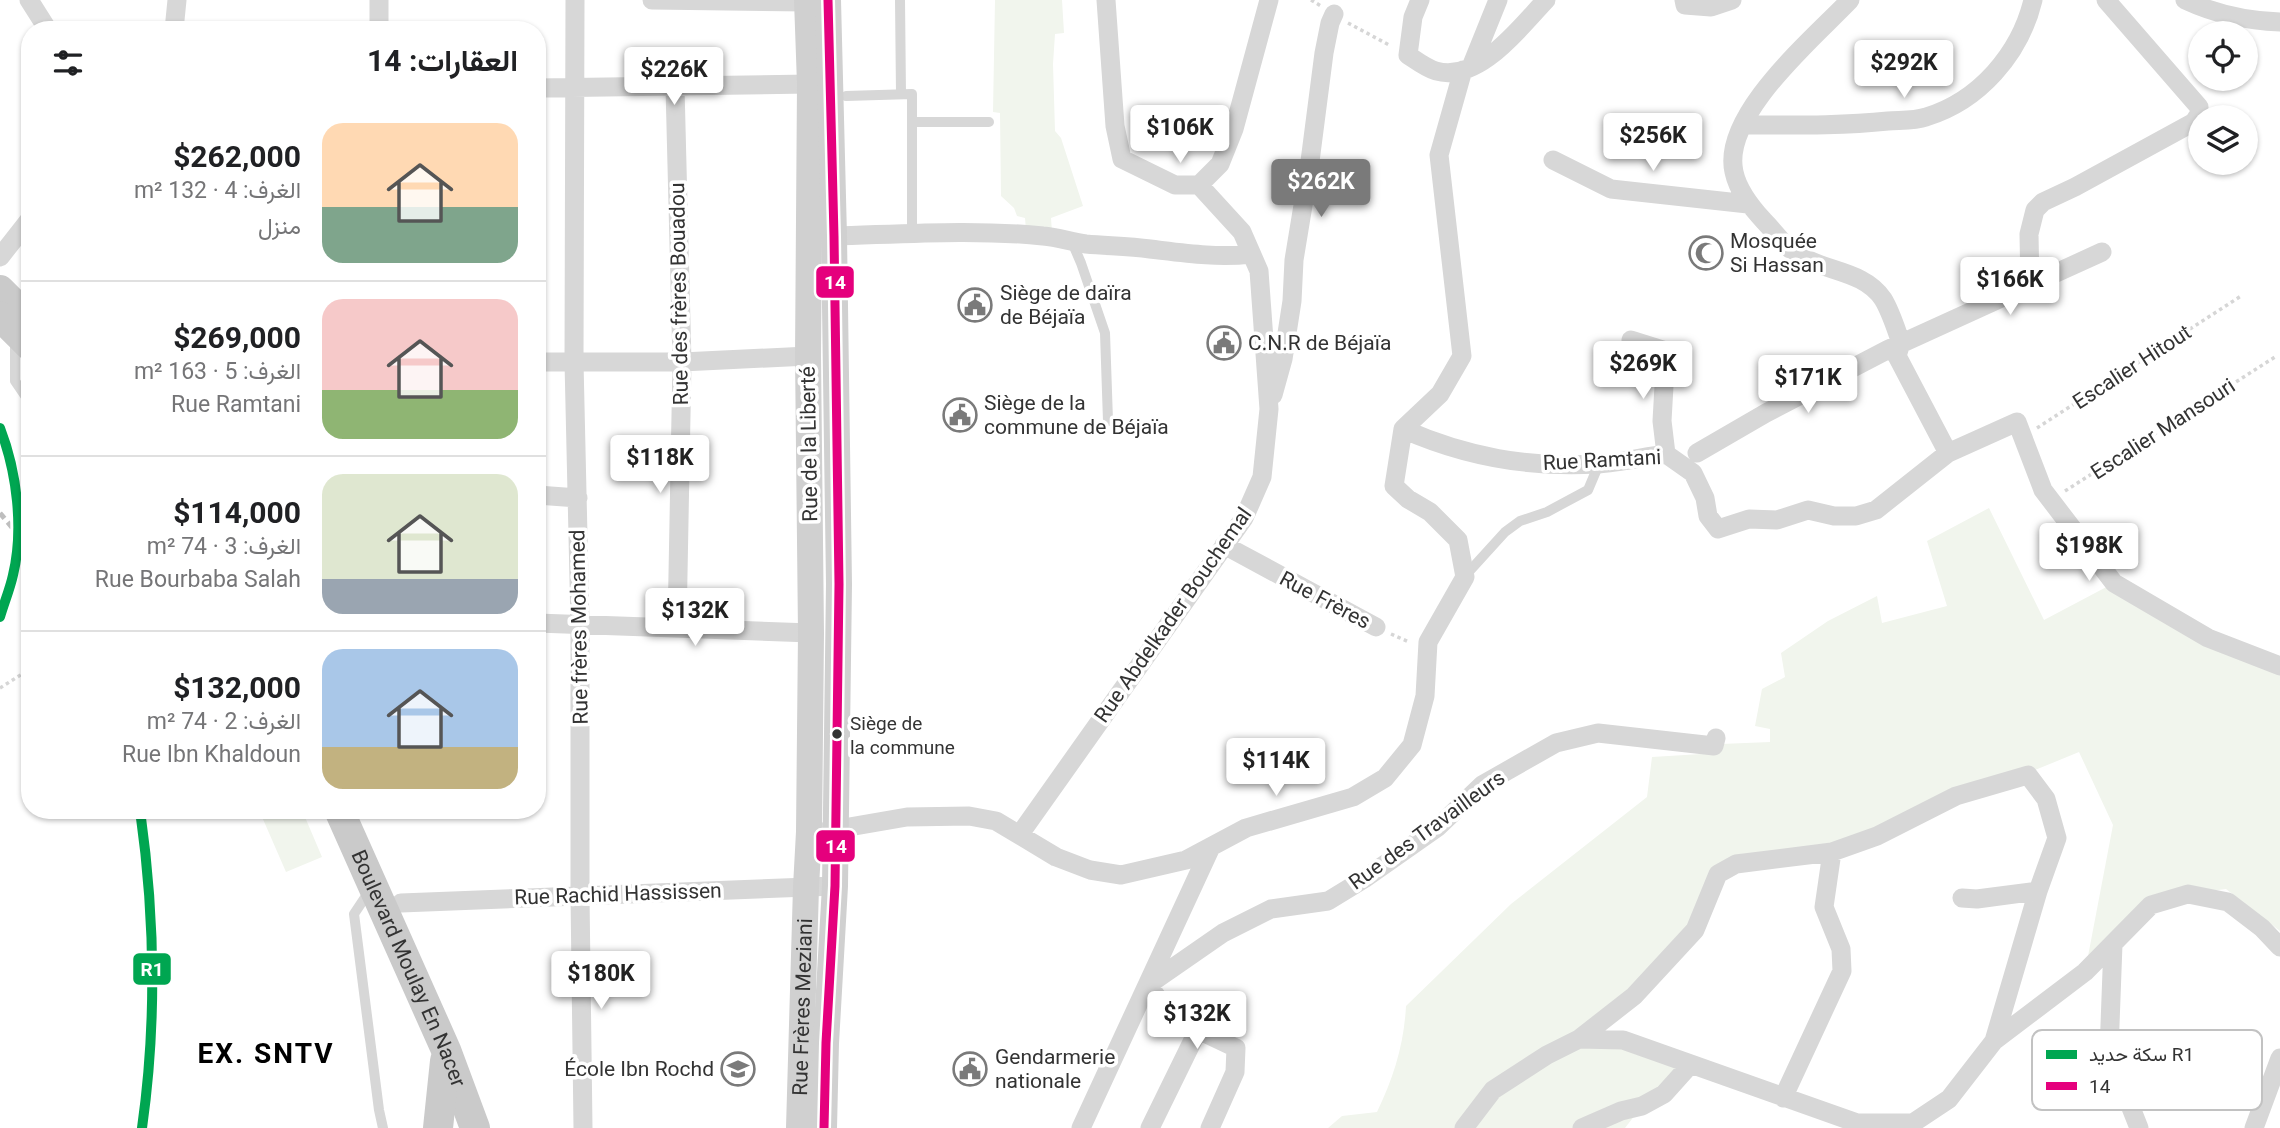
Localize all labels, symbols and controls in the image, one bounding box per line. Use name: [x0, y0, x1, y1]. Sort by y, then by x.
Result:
map controls: [2188, 21, 2258, 175]
button: locate: [2188, 21, 2258, 91]
pin: $292K: [1855, 41, 1953, 100]
text: العقارات: 14: [367, 43, 518, 78]
icon: filters: [49, 44, 87, 82]
pin: $226K: [625, 48, 723, 107]
text: $292K: [1870, 49, 1938, 76]
text: $226K: [640, 56, 708, 83]
button: layers: [2188, 105, 2258, 175]
pin: $106K: [1131, 106, 1229, 165]
text: $106K: [1146, 114, 1214, 141]
pin: $256K: [1604, 114, 1702, 173]
text: $256K: [1619, 122, 1687, 149]
text: $262,000: [173, 139, 301, 174]
icon: home: [378, 151, 462, 235]
pin: $262K: [1272, 160, 1370, 219]
text: $262K: [1287, 168, 1355, 195]
text: الغرف: 4 · 132 m²: [134, 177, 301, 204]
street label: Rue des frères Bouadou: [665, 182, 693, 406]
text: منزل: [258, 213, 301, 240]
place label: Mosquée Si Hassan: [1730, 229, 1824, 277]
mosque icon: Mosquée Si Hassan: [1687, 234, 1725, 272]
pin: $166K: [1961, 258, 2059, 317]
line badge: 14: [815, 265, 855, 299]
text: $166K: [1976, 266, 2044, 293]
text: 14: [824, 271, 846, 294]
place label: Siège de daïra de Béjaïa: [1000, 281, 1132, 329]
public building icon: Siège de daïra de Béjaïa: [956, 286, 994, 324]
text: $269,000: [173, 320, 301, 355]
street label: Escalier Hitout: [2068, 320, 2196, 414]
public building icon: C.N.R de Béjaïa: [1205, 324, 1243, 362]
icon: home: [378, 327, 462, 411]
place label: C.N.R de Béjaïa: [1248, 331, 1391, 355]
pin: $269K: [1594, 342, 1692, 401]
text: $269K: [1609, 350, 1677, 377]
pin: $171K: [1759, 356, 1857, 415]
text: الغرف: 5 · 163 m²: [134, 358, 301, 385]
text: $171K: [1774, 364, 1842, 391]
street label: Rue de la Liberté: [796, 366, 822, 522]
street label: Escalier Mansouri: [2087, 374, 2239, 484]
text: Rue Ramtani: [171, 391, 301, 418]
place label: Siège de la commune de Béjaïa: [984, 391, 1169, 439]
public building icon: Siège de la commune de Béjaïa: [941, 396, 979, 434]
pin: $118K: [611, 435, 709, 495]
text: $118K: [626, 444, 694, 471]
street label: Rue Ramtani: [1542, 445, 1662, 475]
text: $114,000: [173, 495, 301, 530]
icon: home: [378, 502, 462, 586]
street label: Rue Abdelkader Bouchemal: [1089, 503, 1257, 727]
pin: $198K: [2040, 524, 2138, 583]
street label: Rue frères Mohamed: [565, 529, 593, 725]
text: $198K: [2055, 532, 2123, 559]
text: الغرف: 3 · 74 m²: [147, 533, 301, 560]
text: Rue Bourbaba Salah: [95, 566, 301, 593]
street label: Rue Frères: [1276, 566, 1374, 634]
pin: $132K: [646, 588, 744, 648]
text: $132K: [661, 597, 729, 624]
text: $132,000: [173, 670, 301, 705]
icon: home: [378, 677, 462, 761]
text: الغرف: 2 · 74 m²: [147, 708, 301, 735]
place label: Siège de la commune: [850, 712, 955, 759]
marker: Siège de la commune: [830, 727, 844, 741]
pin: $114K: [1227, 738, 1325, 798]
text: Rue Ibn Khaldoun: [122, 741, 301, 768]
text: $114K: [1242, 747, 1310, 774]
street label: Rue des Travailleurs: [1344, 765, 1510, 895]
line badge: 14: [815, 829, 856, 863]
text: 14: [825, 835, 847, 858]
street label: Boulevard Moulay En Nacer: [346, 846, 471, 1090]
street label: Rue Rachid Hassissen: [514, 878, 722, 910]
street label: Rue Frères Meziani: [788, 918, 817, 1096]
pin: $180K: [552, 951, 650, 1011]
line badge: R1: [132, 952, 172, 986]
text: R1: [140, 958, 164, 981]
text: $180K: [567, 960, 635, 987]
pin: $132K: [1148, 992, 1246, 1051]
text: $132K: [1163, 1000, 1231, 1027]
legend: [2032, 1030, 2262, 1110]
district label: EX. SNTV: [197, 1037, 335, 1070]
text: سكة حديد R1: [2089, 1043, 2194, 1066]
place label: Gendarmerie nationale: [995, 1045, 1115, 1093]
school or university icon: École Ibn Rochd: [719, 1050, 757, 1088]
public building icon: Gendarmerie nationale: [951, 1050, 989, 1088]
place label: École Ibn Rochd: [564, 1057, 714, 1081]
text: 14: [2089, 1075, 2111, 1098]

